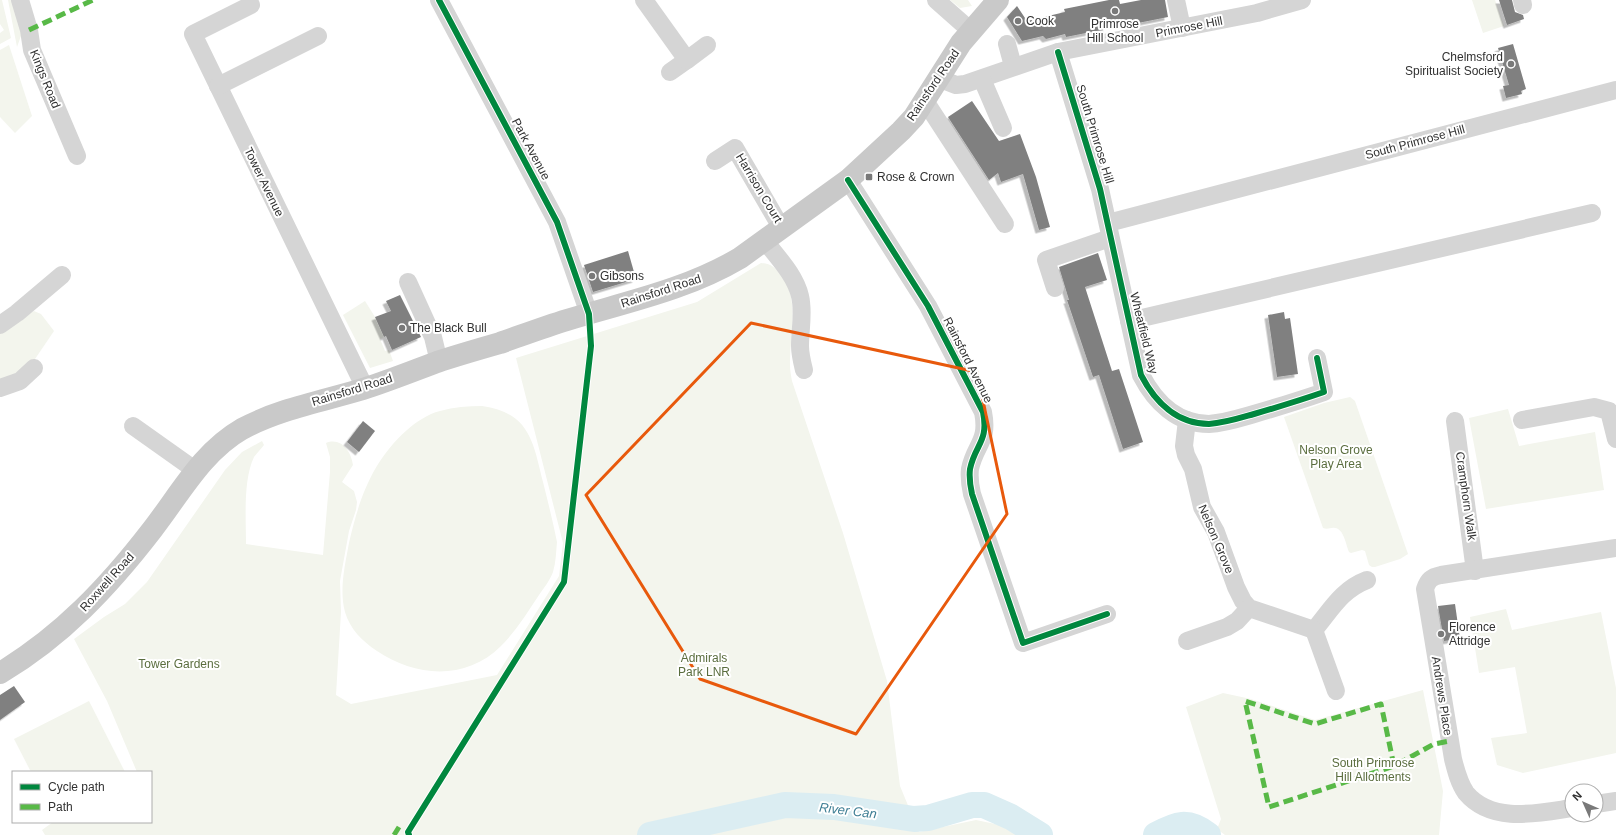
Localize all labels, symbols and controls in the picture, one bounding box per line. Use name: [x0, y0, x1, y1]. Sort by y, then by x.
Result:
marker: Primrose Hill School: [1110, 6, 1120, 16]
place label: Cook: [1026, 14, 1055, 28]
street label: Primrose Hill: [1154, 14, 1224, 40]
marker: Cook: [1013, 16, 1023, 26]
place label: Primrose Hill School: [1087, 17, 1143, 45]
street label: Rainsford Road: [904, 47, 962, 123]
street label: Kings Road: [27, 48, 63, 110]
place label: Chelmsford Spiritualist Society: [1405, 50, 1503, 78]
marker: Chelmsford Spiritualist Society: [1506, 59, 1516, 69]
street label: South Primrose Hill: [1073, 83, 1117, 185]
street label: Park Avenue: [509, 116, 553, 183]
street label: South Primrose Hill: [1364, 122, 1466, 162]
street label: Tower Avenue: [241, 145, 287, 219]
street label: Harrison Court: [733, 151, 785, 226]
place label: Rose & Crown: [877, 170, 954, 184]
marker: Rose & Crown: [864, 172, 874, 182]
place label: Gibsons: [600, 269, 644, 283]
marker: Gibsons: [587, 271, 597, 281]
street label: Rainsford Road: [619, 271, 703, 311]
street label: Wheatfield Way: [1127, 291, 1161, 375]
street label: Rainsford Avenue: [940, 315, 996, 406]
place label: The Black Bull: [410, 321, 487, 335]
marker: The Black Bull: [397, 323, 407, 333]
street label: Rainsford Road: [310, 371, 394, 409]
park label: Nelson Grove Play Area: [1299, 443, 1373, 471]
street label: Cramphorn Walk: [1453, 451, 1479, 542]
street label: Nelson Grove: [1195, 502, 1237, 576]
street label: Roxwell Road: [77, 550, 137, 614]
place label: Florence Attridge: [1449, 620, 1496, 648]
marker: Florence Attridge: [1436, 629, 1446, 639]
park label: Admirals Park LNR: [678, 651, 730, 679]
street label: Andrews Place: [1429, 655, 1455, 737]
park label: Tower Gardens: [138, 657, 220, 671]
park label: South Primrose Hill Allotments: [1332, 756, 1415, 784]
legend: [12, 771, 152, 823]
text: Cycle path: [48, 780, 105, 794]
north arrow: [1564, 783, 1604, 823]
text: N: [1570, 789, 1584, 803]
text: Path: [48, 800, 73, 814]
water label: River Can: [818, 800, 878, 821]

